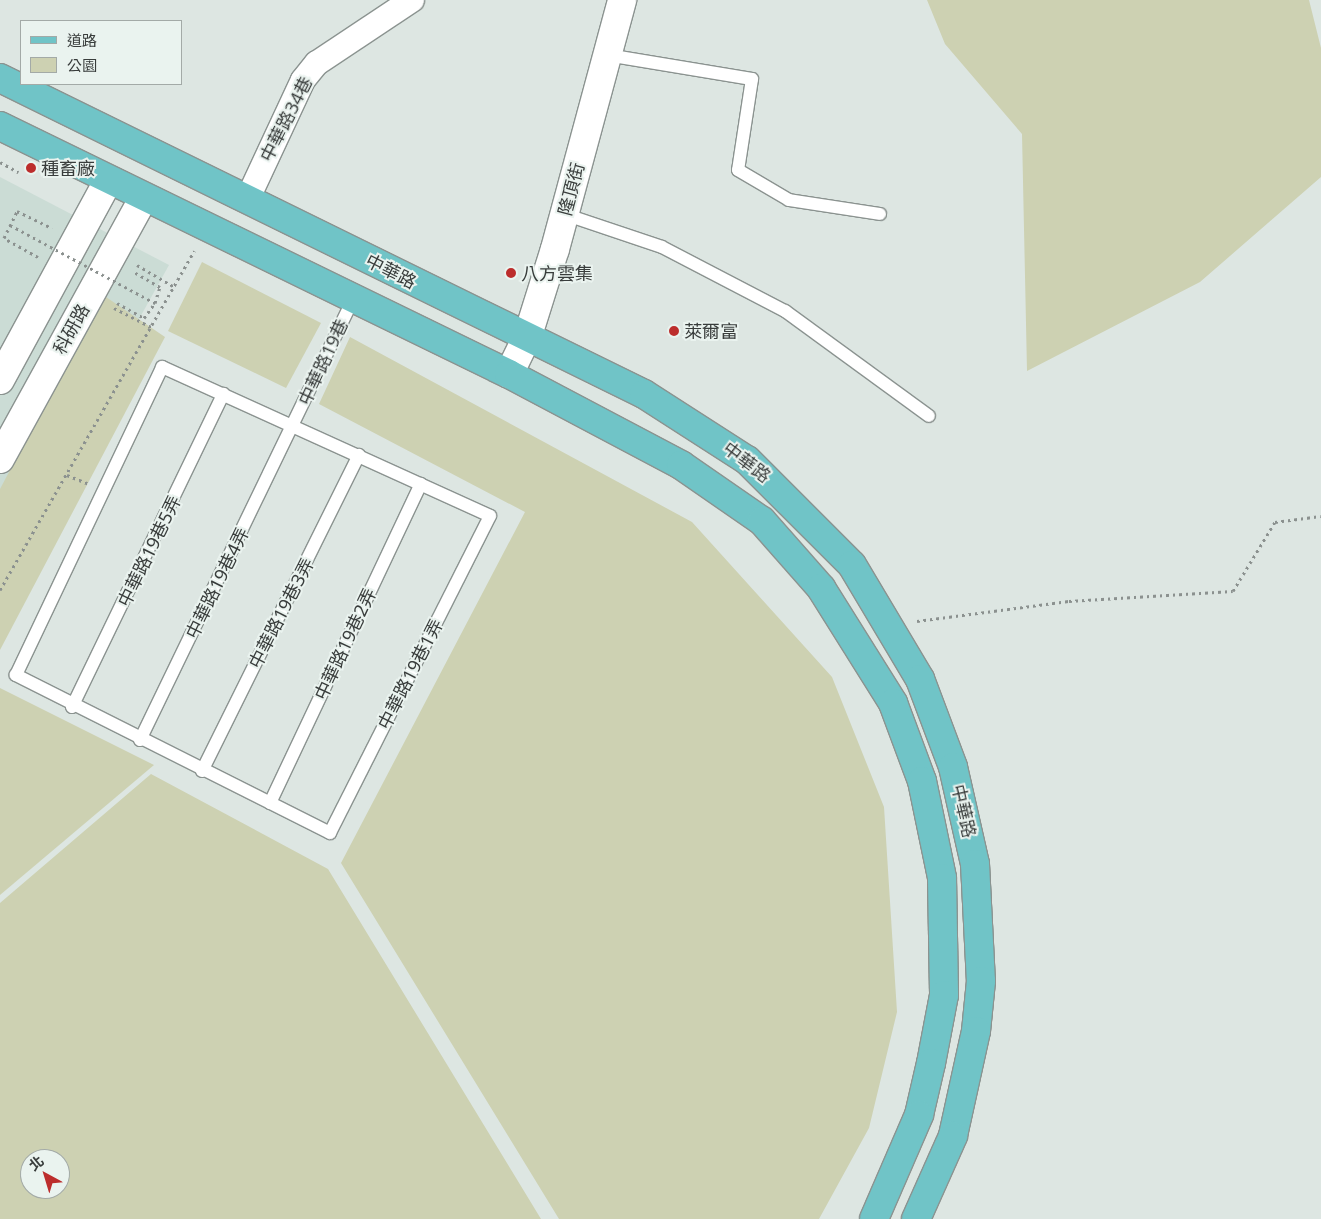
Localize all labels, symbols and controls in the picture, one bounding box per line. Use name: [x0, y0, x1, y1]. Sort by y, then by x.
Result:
legend: [20, 20, 182, 85]
text: 道路: [67, 30, 97, 50]
text: 公園: [67, 55, 97, 75]
street label: 中華路34巷: [255, 73, 317, 165]
place label: 種畜廠: [41, 157, 95, 179]
street label: 隆頂街: [554, 160, 588, 218]
marker: 種畜廠: [25, 162, 37, 174]
street label: 中華路: [362, 249, 420, 293]
place label: 八方雲集: [521, 262, 593, 284]
marker: 八方雲集: [505, 267, 517, 279]
street label: 科研路: [48, 300, 94, 358]
street label: 中華路19巷: [294, 315, 352, 409]
place label: 萊爾富: [684, 320, 738, 342]
marker: 萊爾富: [668, 325, 680, 337]
street label: 中華路: [719, 437, 775, 487]
street label: 中華路19巷5弄: [113, 492, 185, 610]
street label: 中華路19巷4弄: [181, 524, 253, 642]
street label: 中華路19巷3弄: [244, 554, 318, 672]
street label: 中華路19巷2弄: [310, 585, 380, 703]
street label: 中華路19巷1弄: [373, 615, 447, 733]
street label: 中華路: [947, 782, 981, 840]
north arrow: [20, 1149, 70, 1199]
text: 北: [24, 1151, 47, 1175]

